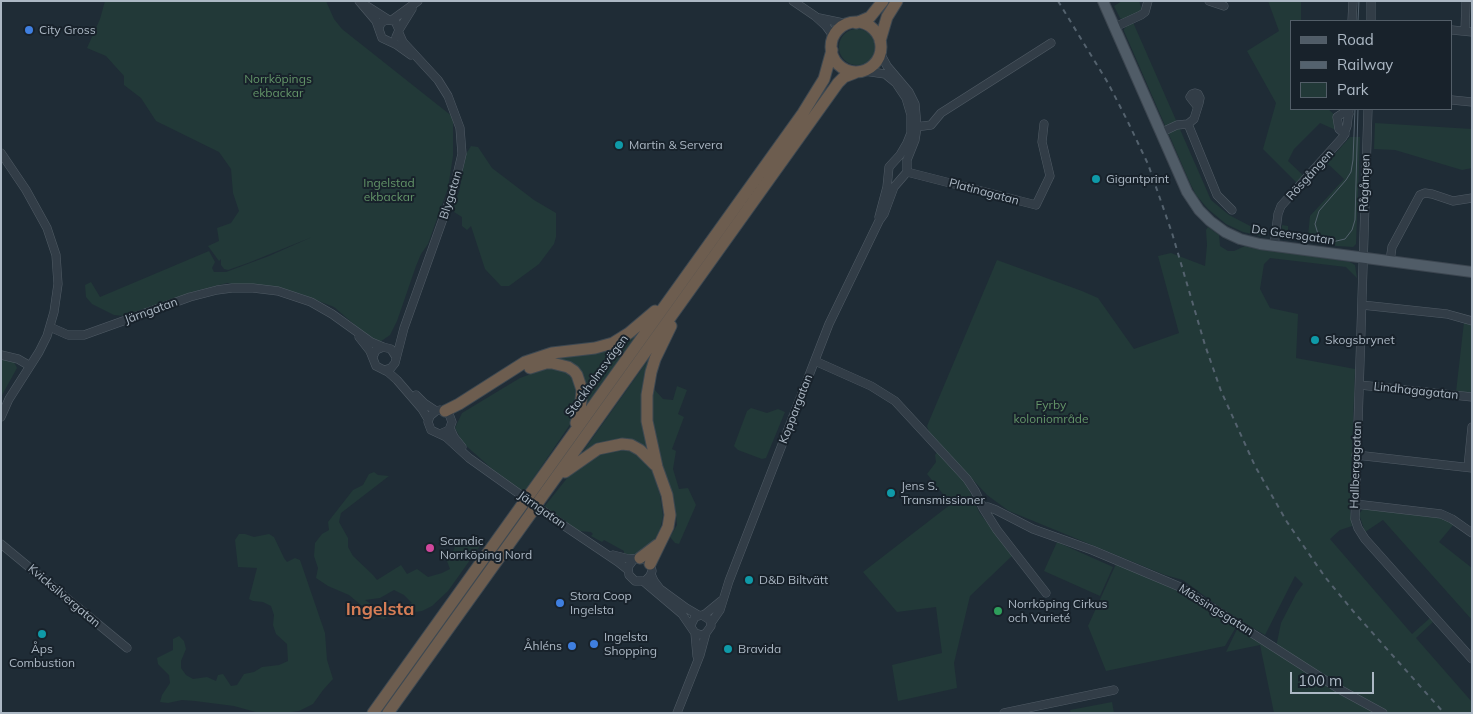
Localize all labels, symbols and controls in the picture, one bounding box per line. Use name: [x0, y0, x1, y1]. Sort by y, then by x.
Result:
legend: [1290, 20, 1453, 110]
place label: City Gross: [39, 23, 96, 37]
marker: City Gross: [23, 24, 35, 36]
text: Road: [1337, 30, 1374, 49]
text: Railway: [1337, 55, 1393, 74]
park label: Norrköpings ekbackar: [244, 72, 312, 100]
text: Park: [1337, 80, 1369, 99]
place label: Martin & Servera: [629, 138, 723, 152]
marker: Martin & Servera: [613, 139, 625, 151]
street label: Rösgången: [1283, 147, 1337, 203]
street label: Rågången: [1357, 154, 1373, 212]
street label: Blygatan: [437, 169, 465, 221]
place label: Gigantprint: [1106, 172, 1169, 186]
marker: Gigantprint: [1090, 173, 1102, 185]
park label: Ingelstad ekbackar: [363, 176, 415, 204]
street label: Platinagatan: [947, 176, 1021, 208]
street label: De Geersgatan: [1251, 222, 1335, 248]
street label: Järngatan: [123, 295, 179, 327]
street label: Stockholmsvägen: [562, 332, 632, 420]
place label: Skogsbrynet: [1325, 333, 1395, 347]
marker: Skogsbrynet: [1309, 334, 1321, 346]
street label: Koppargatan: [776, 372, 816, 446]
street label: Lindhagagatan: [1373, 379, 1459, 403]
park label: Fyrby koloniområde: [1013, 398, 1089, 426]
street label: Hallbergagatan: [1347, 421, 1365, 509]
place label: Jens S. Transmissioner: [901, 479, 985, 507]
marker: Jens S. Transmissioner: [885, 487, 897, 499]
street label: Järngatan: [515, 488, 569, 532]
place label: Scandic Norrköping Nord: [440, 534, 532, 562]
marker: Scandic Norrköping Nord: [424, 542, 436, 554]
street label: Kvicksilvergatan: [25, 562, 103, 630]
place label: D&D Biltvätt: [759, 573, 828, 587]
marker: D&D Biltvätt: [743, 574, 755, 586]
street label: Mässingsgatan: [1176, 581, 1256, 639]
place label: Stora Coop Ingelsta: [570, 589, 632, 617]
marker: Stora Coop Ingelsta: [554, 597, 566, 609]
place label: Norrköping Cirkus och Varieté: [1008, 597, 1107, 625]
district label: Ingelsta: [346, 599, 414, 621]
marker: Norrköping Cirkus och Varieté: [992, 605, 1004, 617]
marker: Åps Combustion: [36, 628, 48, 640]
place label: Ingelsta Shopping: [604, 630, 657, 658]
marker: Ingelsta Shopping: [588, 638, 600, 650]
place label: Åhléns: [524, 639, 562, 653]
marker: Åhléns: [566, 640, 578, 652]
place label: Åps Combustion: [9, 642, 75, 670]
place label: Bravida: [738, 642, 781, 656]
marker: Bravida: [722, 643, 734, 655]
scale bar: [1293, 662, 1377, 694]
text: 100 m: [1298, 671, 1342, 690]

